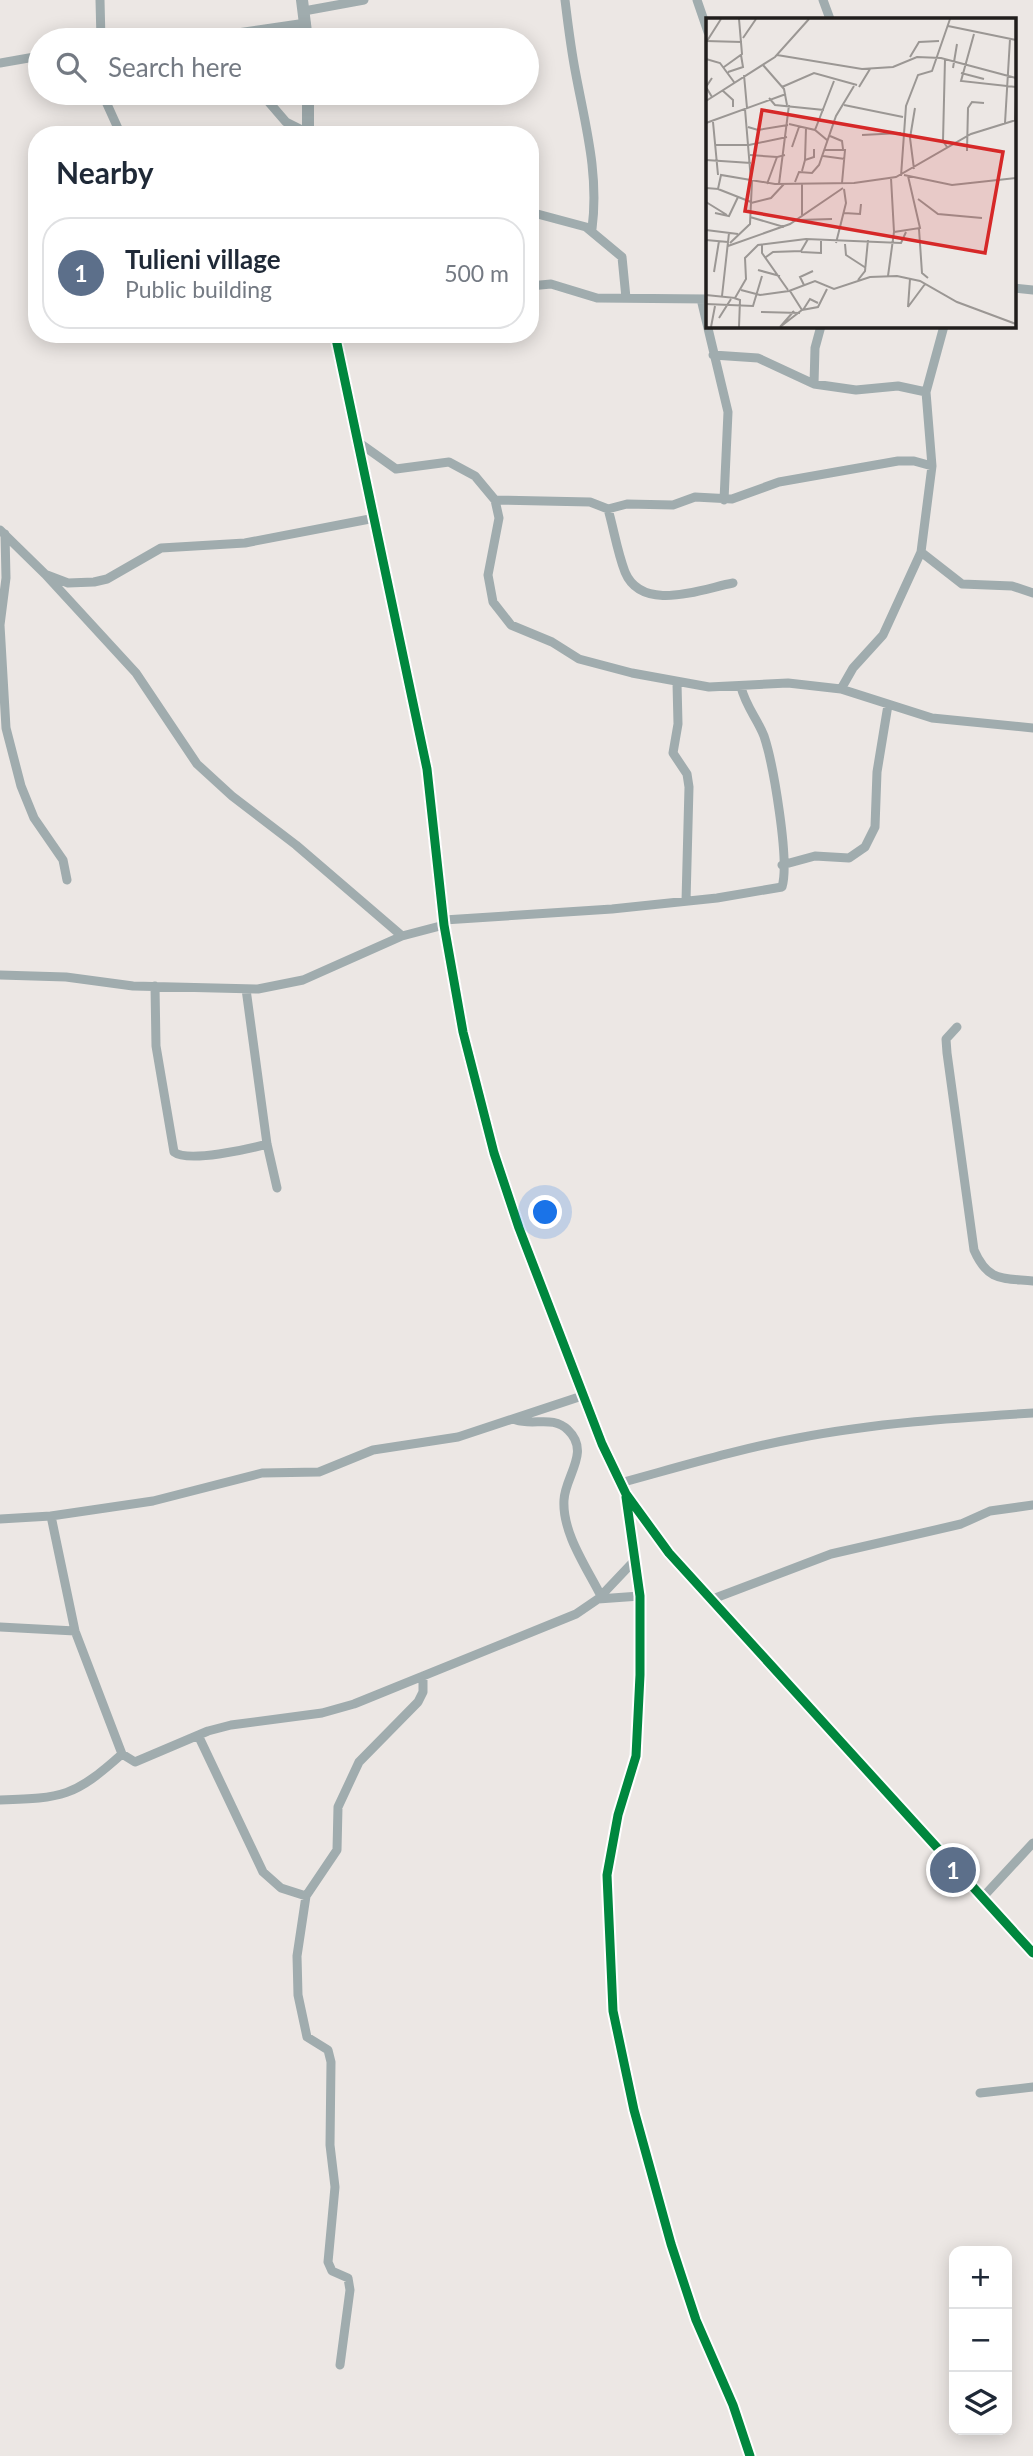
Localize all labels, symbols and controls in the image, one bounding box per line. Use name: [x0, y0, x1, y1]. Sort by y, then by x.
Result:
inset map: [706, 18, 1016, 327]
search box: [28, 28, 539, 105]
icon: search: [52, 48, 90, 86]
text: Search here: [108, 51, 242, 83]
text: Nearby: [56, 154, 154, 190]
text: Tulieni village: [125, 243, 281, 275]
text: 1: [74, 259, 88, 287]
text: 500 m: [444, 259, 509, 287]
text: Public building: [125, 275, 272, 303]
your location: [528, 1195, 562, 1229]
pin: 1: [930, 1844, 976, 1896]
map controls: [949, 2246, 1012, 2435]
button: +: [949, 2246, 1012, 2309]
button: −: [949, 2309, 1012, 2372]
button: layers: [949, 2372, 1012, 2435]

